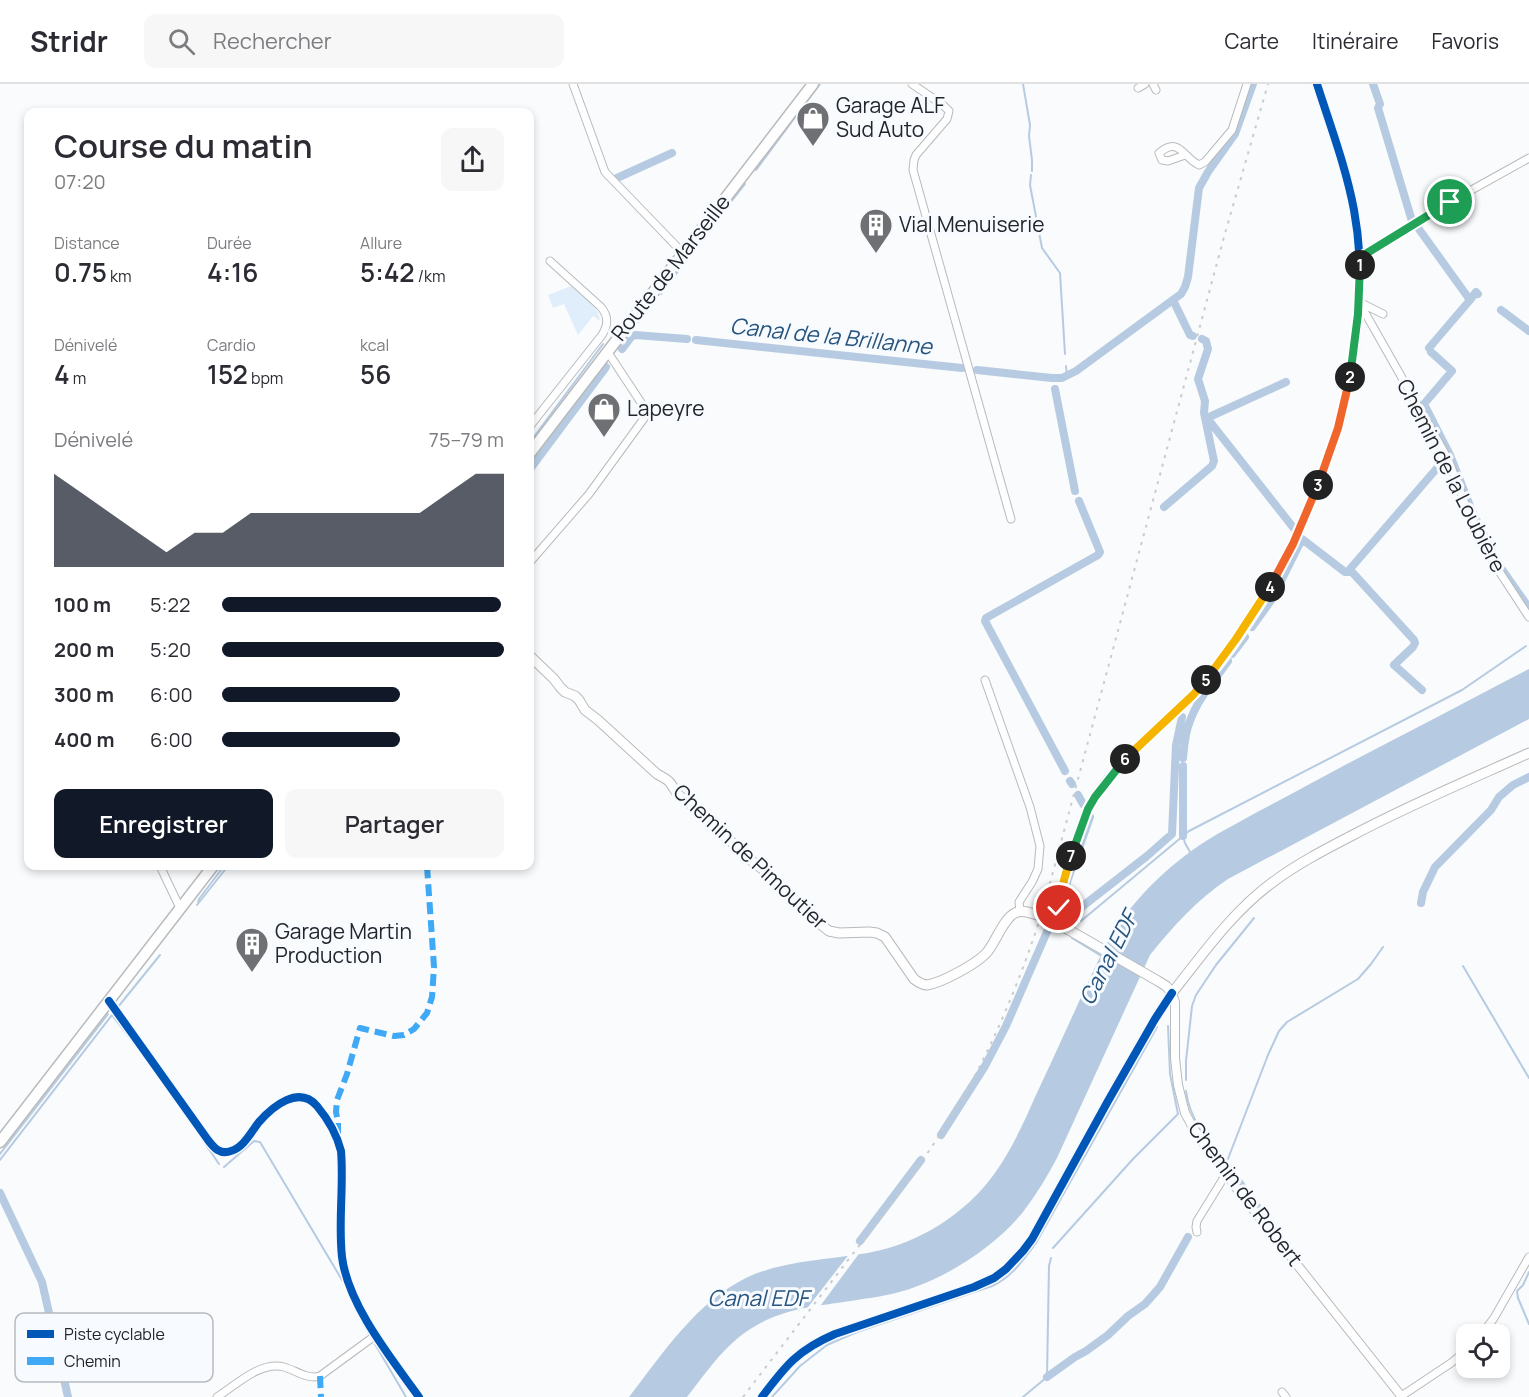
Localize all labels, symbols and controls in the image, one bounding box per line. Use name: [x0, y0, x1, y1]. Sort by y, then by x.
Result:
search box: [144, 14, 564, 68]
text: Stridr: [30, 22, 108, 60]
icon: search: [165, 25, 198, 58]
text: Rechercher: [213, 26, 332, 56]
text: Carte: [1225, 27, 1279, 55]
text: Itinéraire: [1312, 27, 1398, 55]
text: Favoris: [1431, 27, 1499, 55]
place label: Garage ALF Sud Auto: [836, 91, 945, 143]
shop icon: Garage ALF Sud Auto: [795, 100, 831, 147]
text: Course du matin: [54, 123, 312, 168]
button: share: [441, 128, 504, 191]
text: 07:20: [54, 168, 106, 195]
pin: [1424, 176, 1475, 227]
icon: arrive: [1433, 185, 1466, 218]
street label: Route de Marseille: [604, 189, 736, 346]
building icon: Vial Menuiserie: [858, 207, 894, 254]
place label: Vial Menuiserie: [899, 210, 1044, 238]
text: Distance: [54, 232, 120, 254]
text: Durée: [207, 232, 252, 254]
text: Allure: [360, 232, 402, 254]
pin: 1: [1345, 250, 1375, 280]
text: 0.75: [54, 254, 107, 290]
text: 4:16: [207, 254, 258, 290]
text: 5:42: [360, 254, 415, 290]
text: 1: [1356, 254, 1364, 276]
text: km: [107, 265, 132, 287]
text: /km: [415, 265, 446, 287]
water label: Canal de la Brillanne: [729, 310, 935, 362]
text: Dénivelé: [54, 334, 117, 356]
text: Cardio: [207, 334, 256, 356]
text: kcal: [360, 334, 389, 356]
text: 4: [54, 356, 70, 392]
text: 152: [207, 356, 248, 392]
text: 56: [360, 356, 391, 392]
pin: 2: [1335, 362, 1365, 392]
text: 2: [1345, 366, 1355, 388]
text: m: [70, 367, 86, 389]
text: bpm: [248, 367, 283, 389]
street label: Chemin de la Loubière: [1391, 374, 1513, 577]
shop icon: Lapeyre: [586, 391, 622, 438]
place label: Lapeyre: [627, 394, 705, 422]
text: Dénivelé: [54, 426, 133, 453]
text: 75–79 m: [429, 426, 504, 453]
pin: 3: [1303, 470, 1333, 500]
text: 3: [1313, 474, 1323, 496]
pin: 4: [1255, 572, 1285, 602]
text: 4: [1265, 576, 1275, 598]
text: 100 m: [54, 591, 111, 618]
text: 5:22: [150, 591, 190, 618]
text: 200 m: [54, 636, 114, 663]
text: 5:20: [150, 636, 191, 663]
pin: 5: [1191, 665, 1221, 695]
text: 5: [1201, 669, 1211, 691]
text: 300 m: [54, 681, 114, 708]
text: 6:00: [150, 681, 193, 708]
text: 400 m: [54, 726, 114, 753]
text: 6:00: [150, 726, 193, 753]
pin: 6: [1110, 744, 1140, 774]
text: 6: [1120, 748, 1130, 770]
street label: Chemin de Pimoutier: [668, 777, 834, 935]
button: Enregistrer: [54, 789, 273, 858]
button: Partager: [285, 789, 504, 858]
pin: 7: [1056, 841, 1086, 871]
text: 7: [1067, 845, 1075, 867]
pin: [1033, 882, 1084, 933]
icon: check: [1042, 891, 1075, 924]
water label: Canal EDF: [1072, 903, 1146, 1010]
place label: Garage Martin Production: [275, 917, 412, 969]
building icon: Garage Martin Production: [234, 926, 270, 973]
street label: Chemin de Robert: [1182, 1115, 1309, 1271]
water label: Canal EDF: [707, 1283, 813, 1313]
legend: [15, 1313, 213, 1382]
text: Piste cyclable: [64, 1323, 165, 1345]
map controls: [1456, 1324, 1510, 1378]
button: locate: [1456, 1324, 1510, 1378]
text: Chemin: [64, 1350, 121, 1372]

